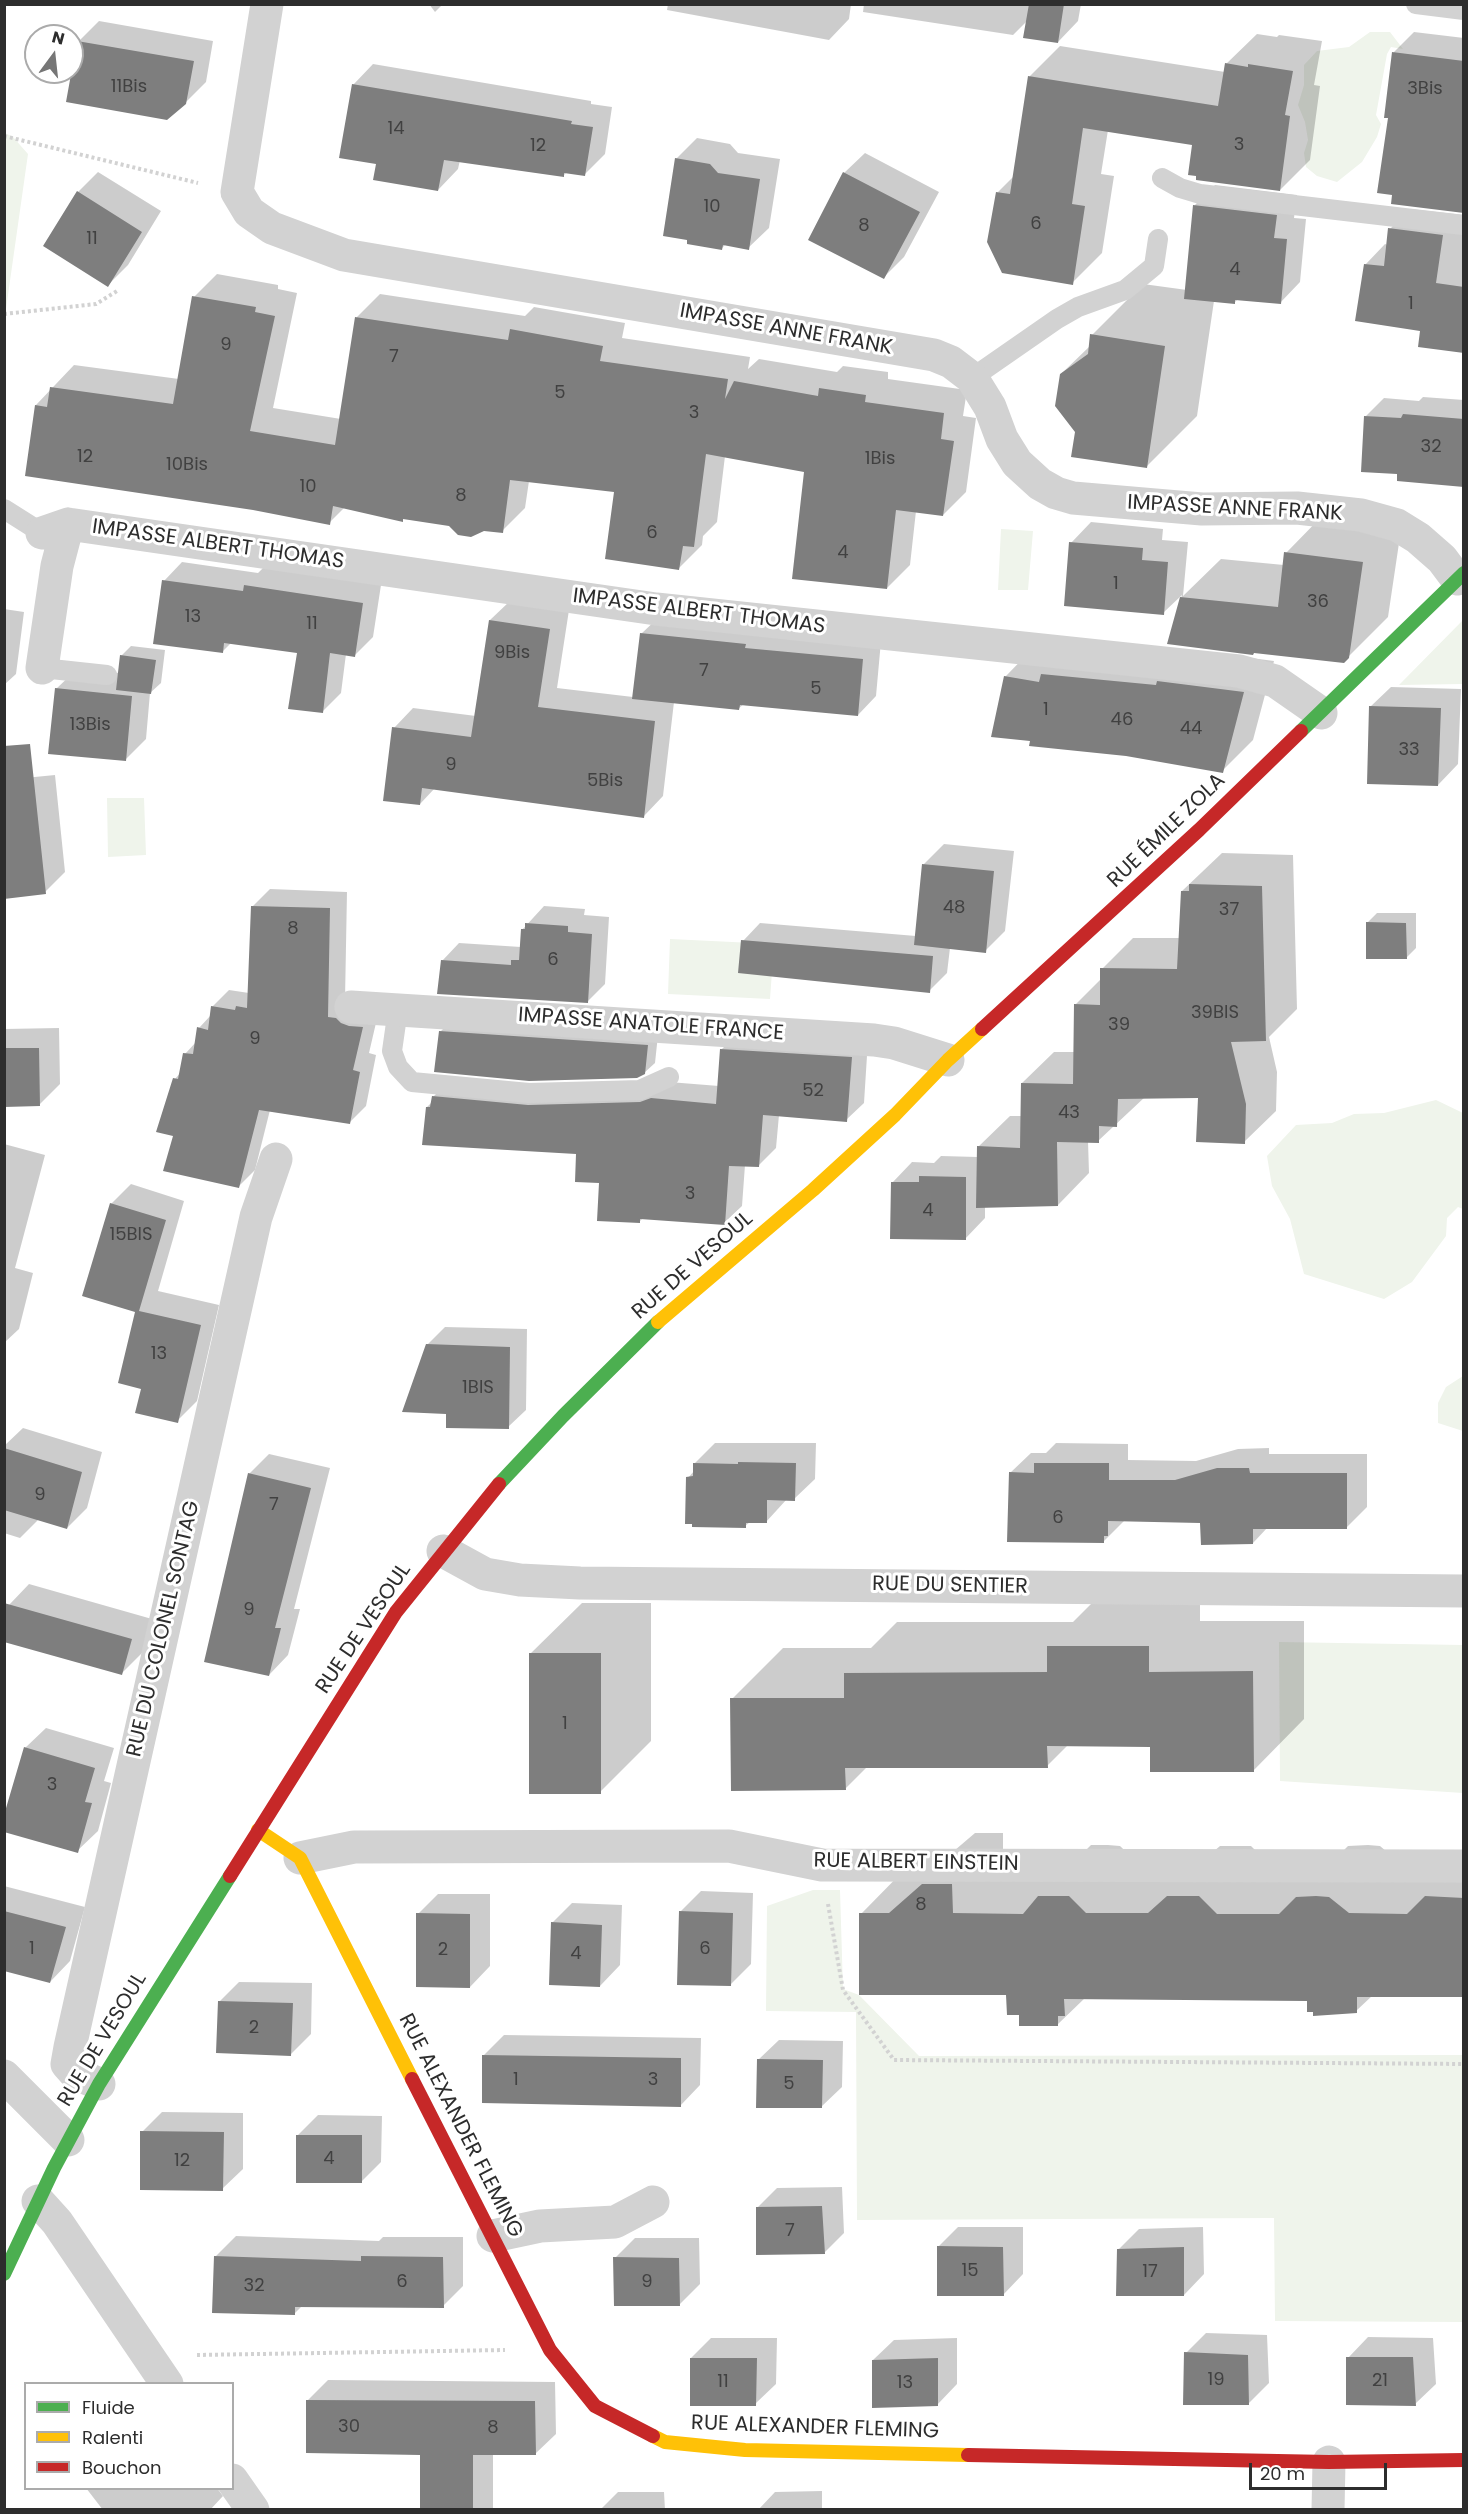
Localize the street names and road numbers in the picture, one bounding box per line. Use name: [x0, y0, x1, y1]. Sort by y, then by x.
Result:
street label: IMPASSE ANNE FRANK: [678, 299, 894, 361]
street label: IMPASSE ANNE FRANK: [1127, 491, 1343, 527]
street label: IMPASSE ALBERT THOMAS: [90, 515, 346, 575]
street label: IMPASSE ALBERT THOMAS: [571, 584, 827, 640]
street label: RUE ÉMILE ZOLA: [1103, 768, 1231, 894]
street label: IMPASSE ANATOLE FRANCE: [517, 1003, 785, 1047]
street label: RUE DE VESOUL: [628, 1207, 758, 1325]
street label: RUE DU COLONEL SONTAG: [122, 1499, 206, 1759]
street label: RUE DE VESOUL: [311, 1559, 417, 1699]
street label: RUE DU SENTIER: [872, 1572, 1028, 1600]
street label: RUE ALBERT EINSTEIN: [813, 1849, 1019, 1877]
street label: RUE DE VESOUL: [53, 1969, 153, 2111]
street label: RUE ALEXANDER FLEMING: [392, 2010, 528, 2242]
street label: RUE ALEXANDER FLEMING: [691, 2411, 939, 2445]

